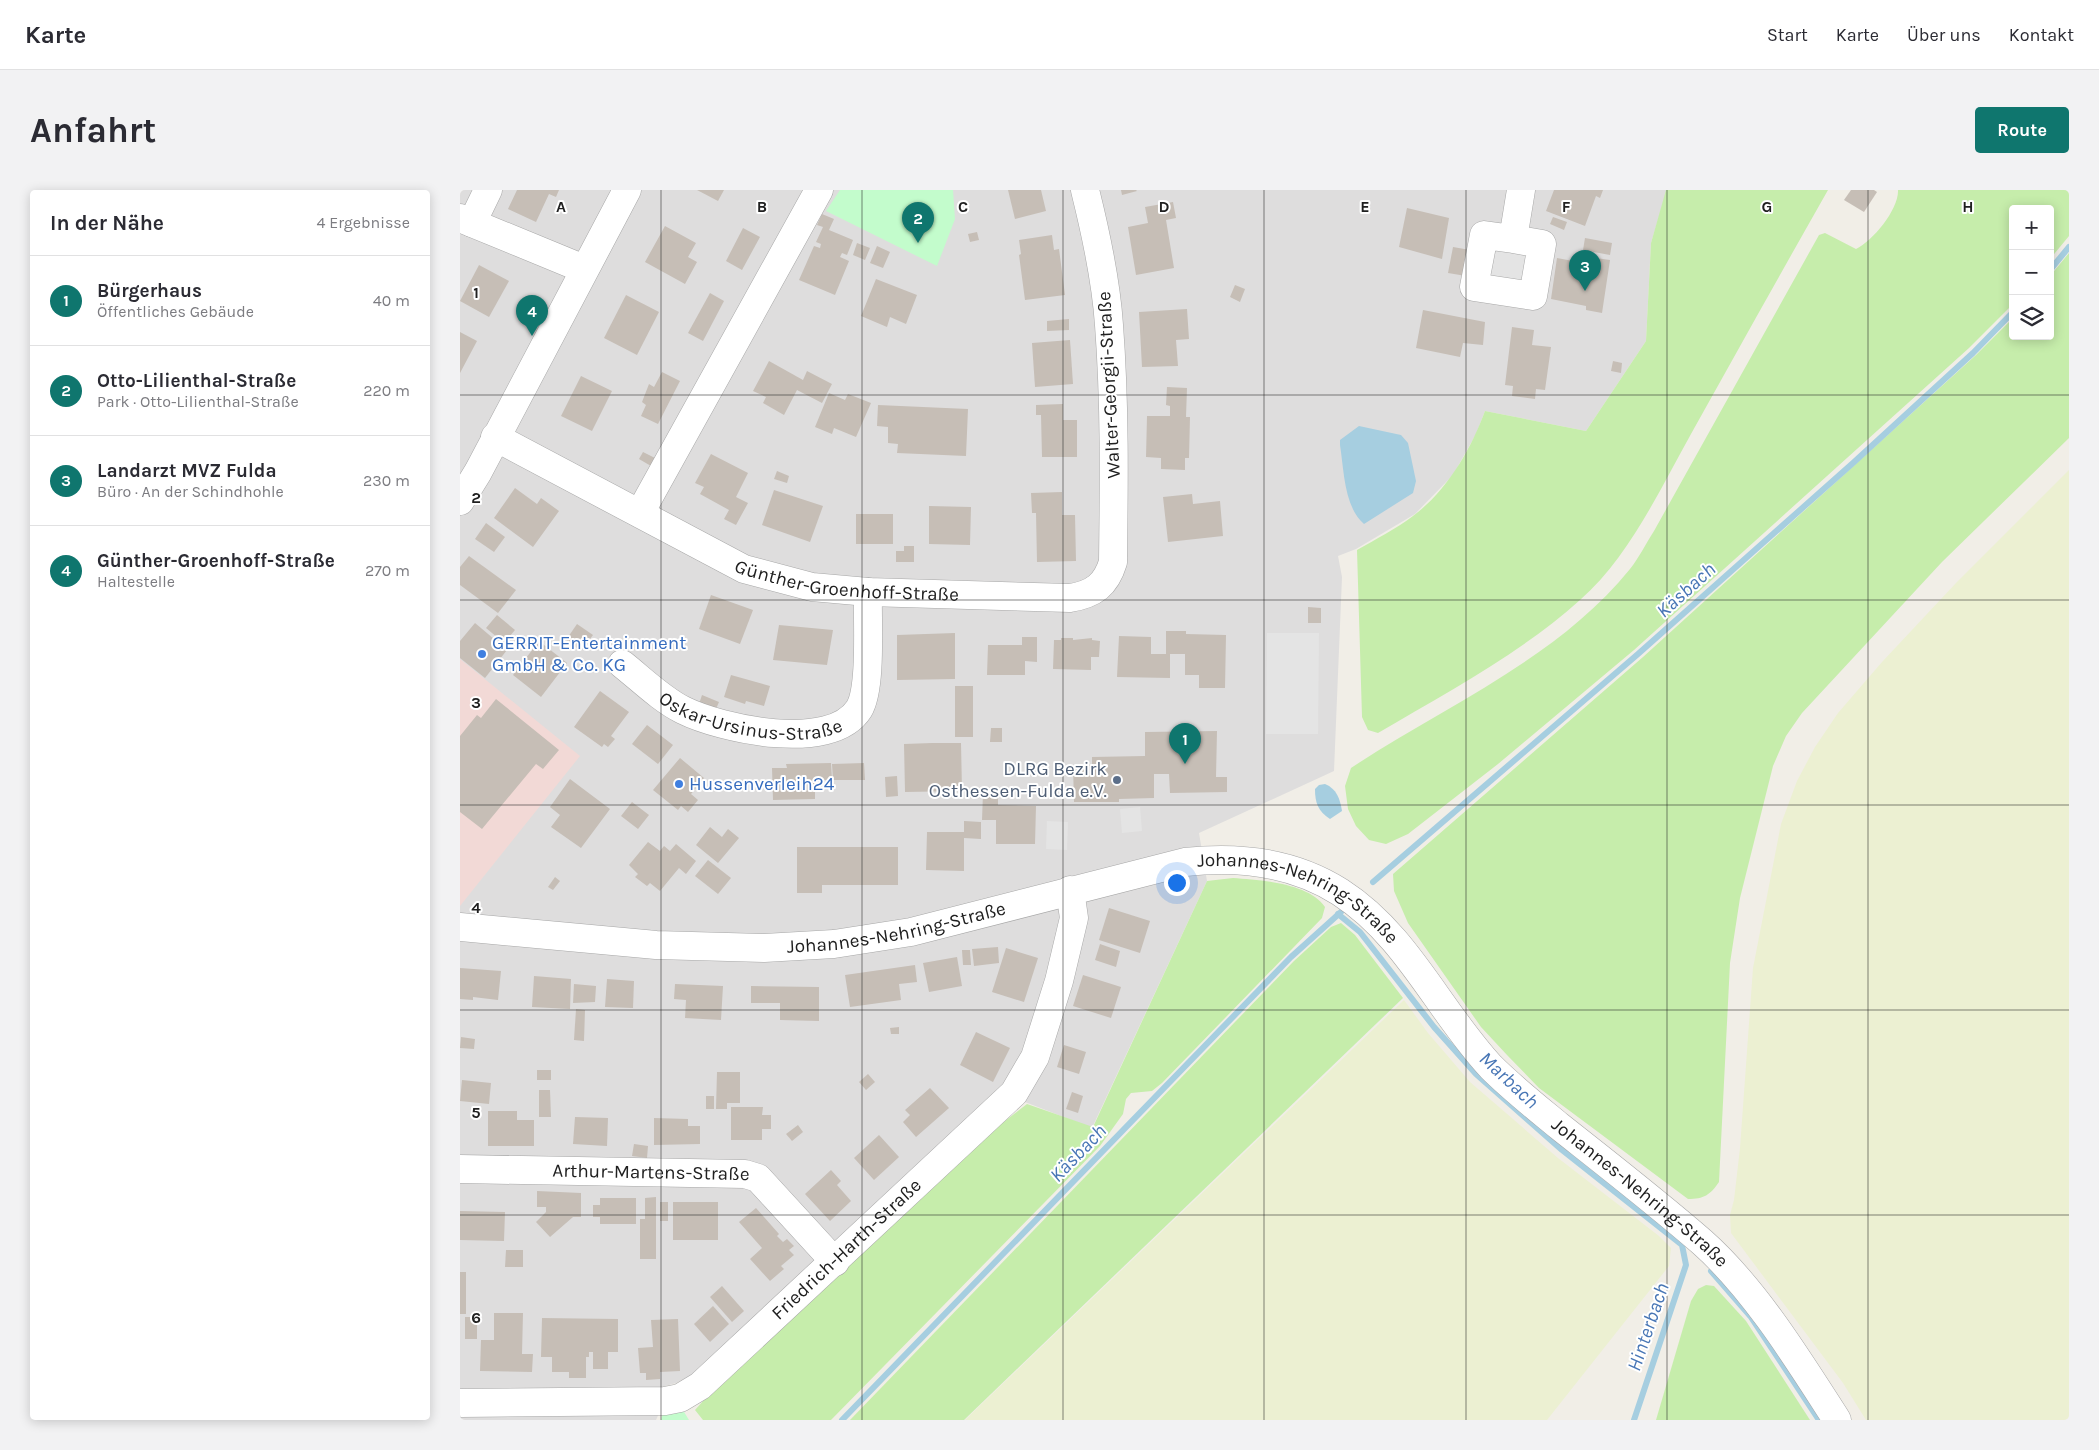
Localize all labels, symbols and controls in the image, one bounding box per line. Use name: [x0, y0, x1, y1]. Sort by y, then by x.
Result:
text: Karte: [25, 21, 86, 49]
text: Start: [1767, 24, 1808, 46]
text: Karte: [1836, 24, 1879, 46]
text: Über uns: [1907, 24, 1981, 46]
text: Kontakt: [2009, 24, 2074, 46]
button: Route: [1975, 107, 2069, 153]
text: Anfahrt: [30, 110, 156, 151]
text: A: [556, 197, 566, 216]
text: B: [757, 197, 767, 216]
text: C: [958, 197, 968, 216]
text: D: [1159, 197, 1170, 216]
text: E: [1360, 197, 1370, 216]
text: F: [1562, 197, 1571, 216]
text: G: [1762, 197, 1772, 216]
text: H: [1962, 197, 1974, 216]
pin: 2: [902, 202, 934, 243]
map controls: [2009, 205, 2054, 340]
button: +: [2009, 205, 2054, 250]
text: In der Nähe: [50, 211, 164, 235]
text: 4 Ergebnisse: [317, 213, 410, 232]
pin: 3: [1569, 250, 1601, 291]
button: −: [2009, 250, 2054, 295]
text: Bürgerhaus: [97, 280, 202, 302]
text: 1: [473, 283, 479, 302]
text: 1: [63, 291, 69, 310]
text: 40 m: [373, 291, 410, 310]
street label: Walter-Georgii-Straße: [1093, 291, 1125, 479]
pin: 4: [516, 295, 548, 336]
button: layers: [2009, 295, 2054, 340]
text: Öffentliches Gebäude: [97, 302, 254, 321]
text: Otto-Lilienthal-Straße: [97, 370, 296, 392]
text: 2: [61, 381, 71, 400]
text: 220 m: [363, 381, 410, 400]
text: Park · Otto-Lilienthal-Straße: [97, 392, 299, 411]
text: Landarzt MVZ Fulda: [97, 460, 277, 482]
text: 3: [61, 471, 71, 490]
text: 230 m: [363, 471, 410, 490]
text: Büro · An der Schindhohle: [97, 482, 284, 501]
text: 2: [471, 488, 481, 507]
text: Günther-Groenhoff-Straße: [97, 550, 335, 572]
street label: Günther-Groenhoff-Straße: [731, 555, 959, 606]
water label: Käsbach: [1652, 558, 1720, 622]
text: 4: [61, 561, 71, 580]
text: 270 m: [365, 561, 410, 580]
text: Haltestelle: [97, 572, 175, 591]
place label: GERRIT-Entertainment GmbH & Co. KG: [492, 632, 686, 676]
marker: GERRIT-Entertainment GmbH & Co. KG: [476, 648, 488, 660]
street label: Oskar-Ursinus-Straße: [655, 687, 846, 745]
text: 3: [471, 693, 481, 712]
pin: 1: [1169, 723, 1201, 764]
place label: DLRG Bezirk Osthessen-Fulda e.V.: [929, 758, 1107, 802]
place label: Hussenverleih24: [689, 773, 835, 795]
marker: DLRG Bezirk Osthessen-Fulda e.V.: [1111, 774, 1123, 786]
marker: Hussenverleih24: [673, 778, 685, 790]
street label: Johannes-Nehring-Straße: [1196, 849, 1403, 948]
your location: [1164, 870, 1190, 896]
street label: Johannes-Nehring-Straße: [786, 897, 1008, 958]
text: 4: [471, 898, 481, 917]
water label: Marbach: [1474, 1047, 1544, 1113]
text: 5: [471, 1103, 481, 1122]
street label: Johannes-Nehring-Straße: [1547, 1113, 1733, 1272]
water label: Käsbach: [1045, 1119, 1111, 1187]
street label: Arthur-Martens-Straße: [552, 1160, 750, 1185]
street label: Friedrich-Harth-Straße: [767, 1174, 926, 1324]
water label: Hinterbach: [1622, 1280, 1674, 1374]
text: 6: [471, 1308, 481, 1327]

